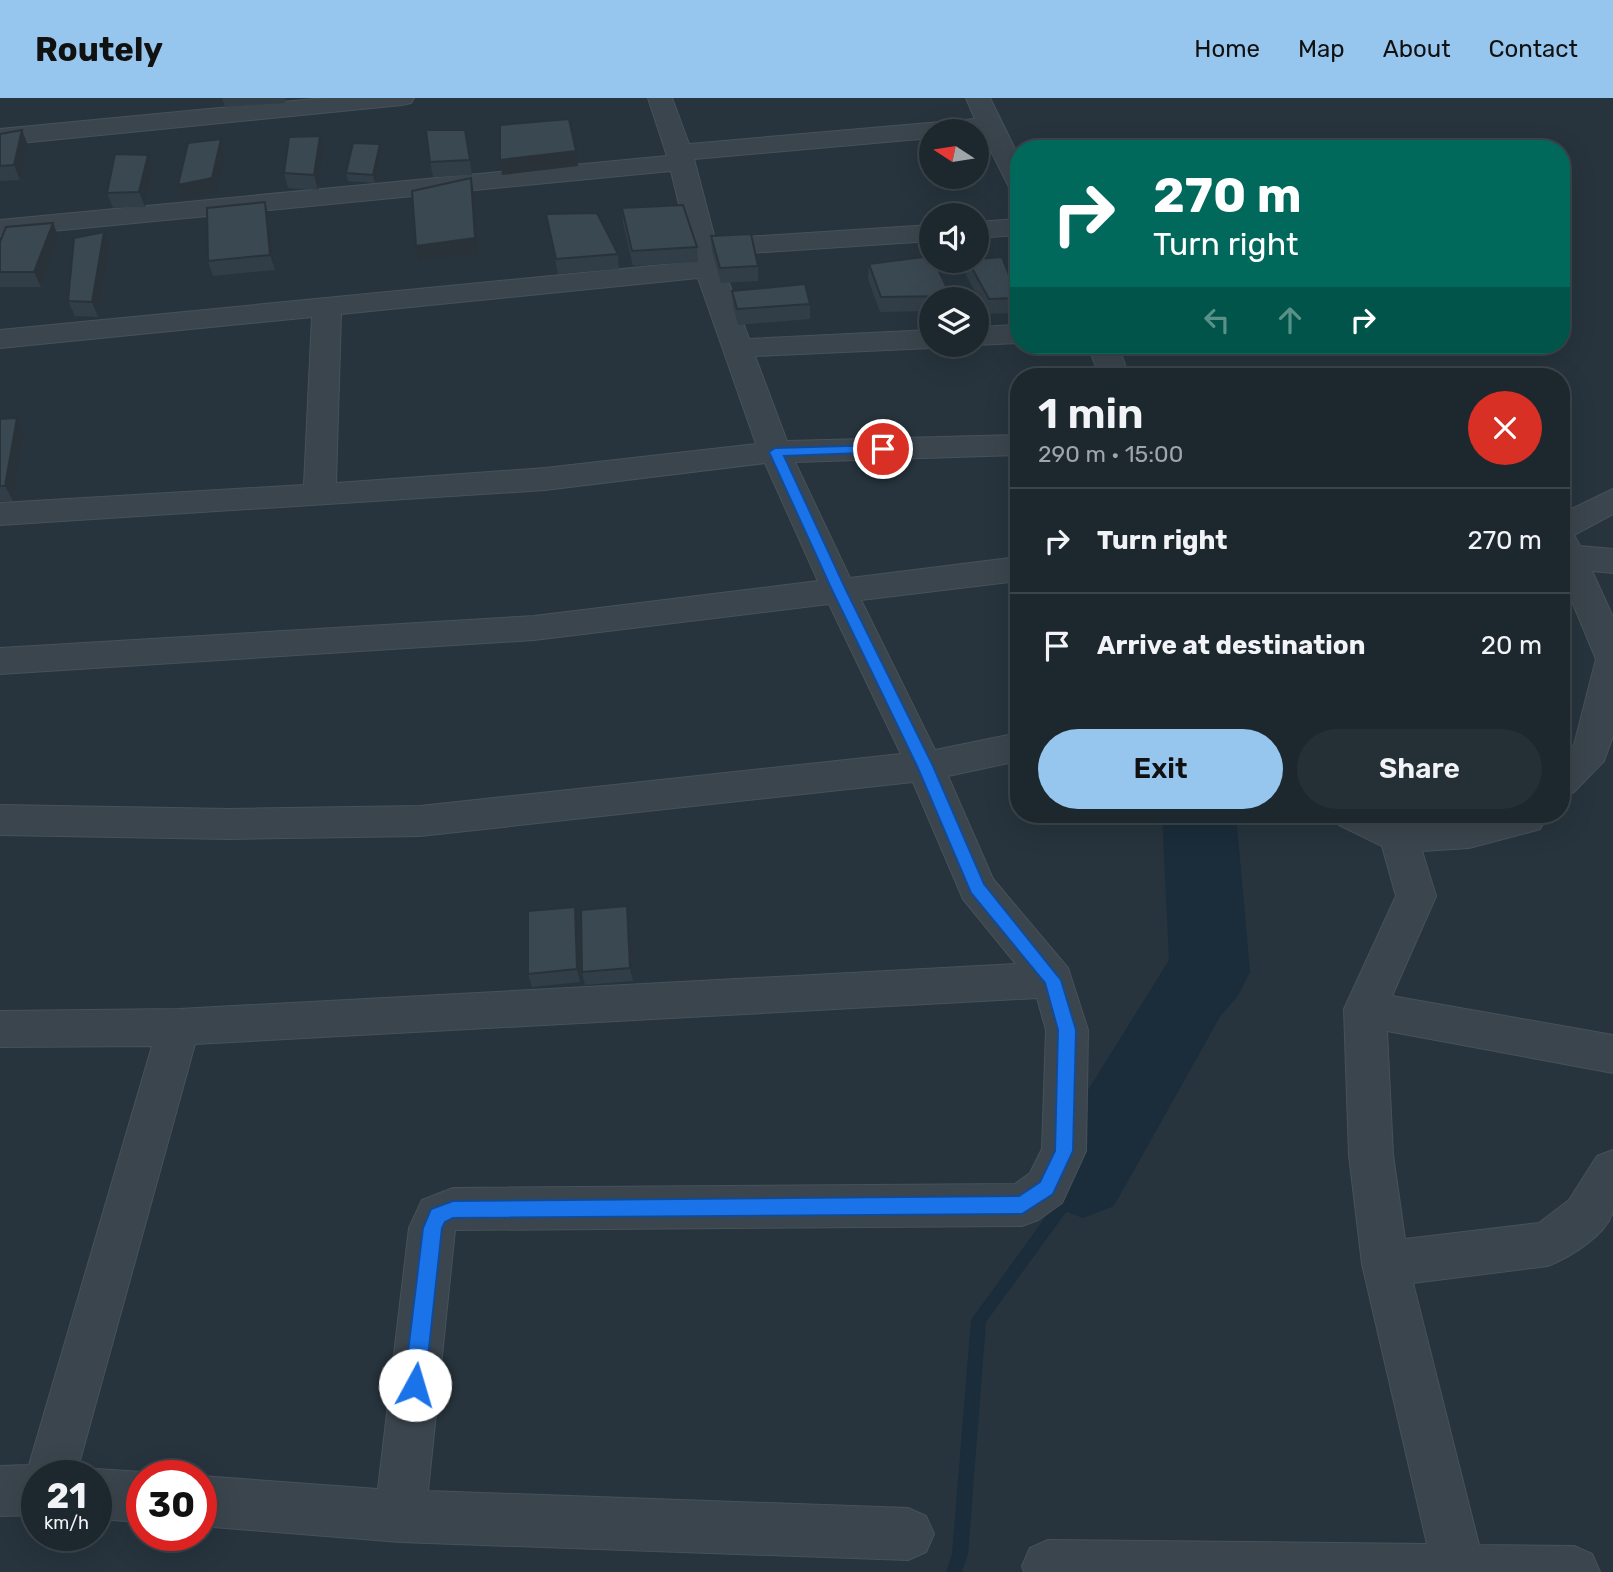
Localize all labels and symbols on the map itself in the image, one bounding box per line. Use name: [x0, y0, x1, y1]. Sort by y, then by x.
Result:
north arrow: [919, 119, 989, 189]
pin: [853, 419, 913, 479]
position arrow: [378, 1348, 452, 1422]
speed limit sign: 30: [126, 1460, 217, 1551]

